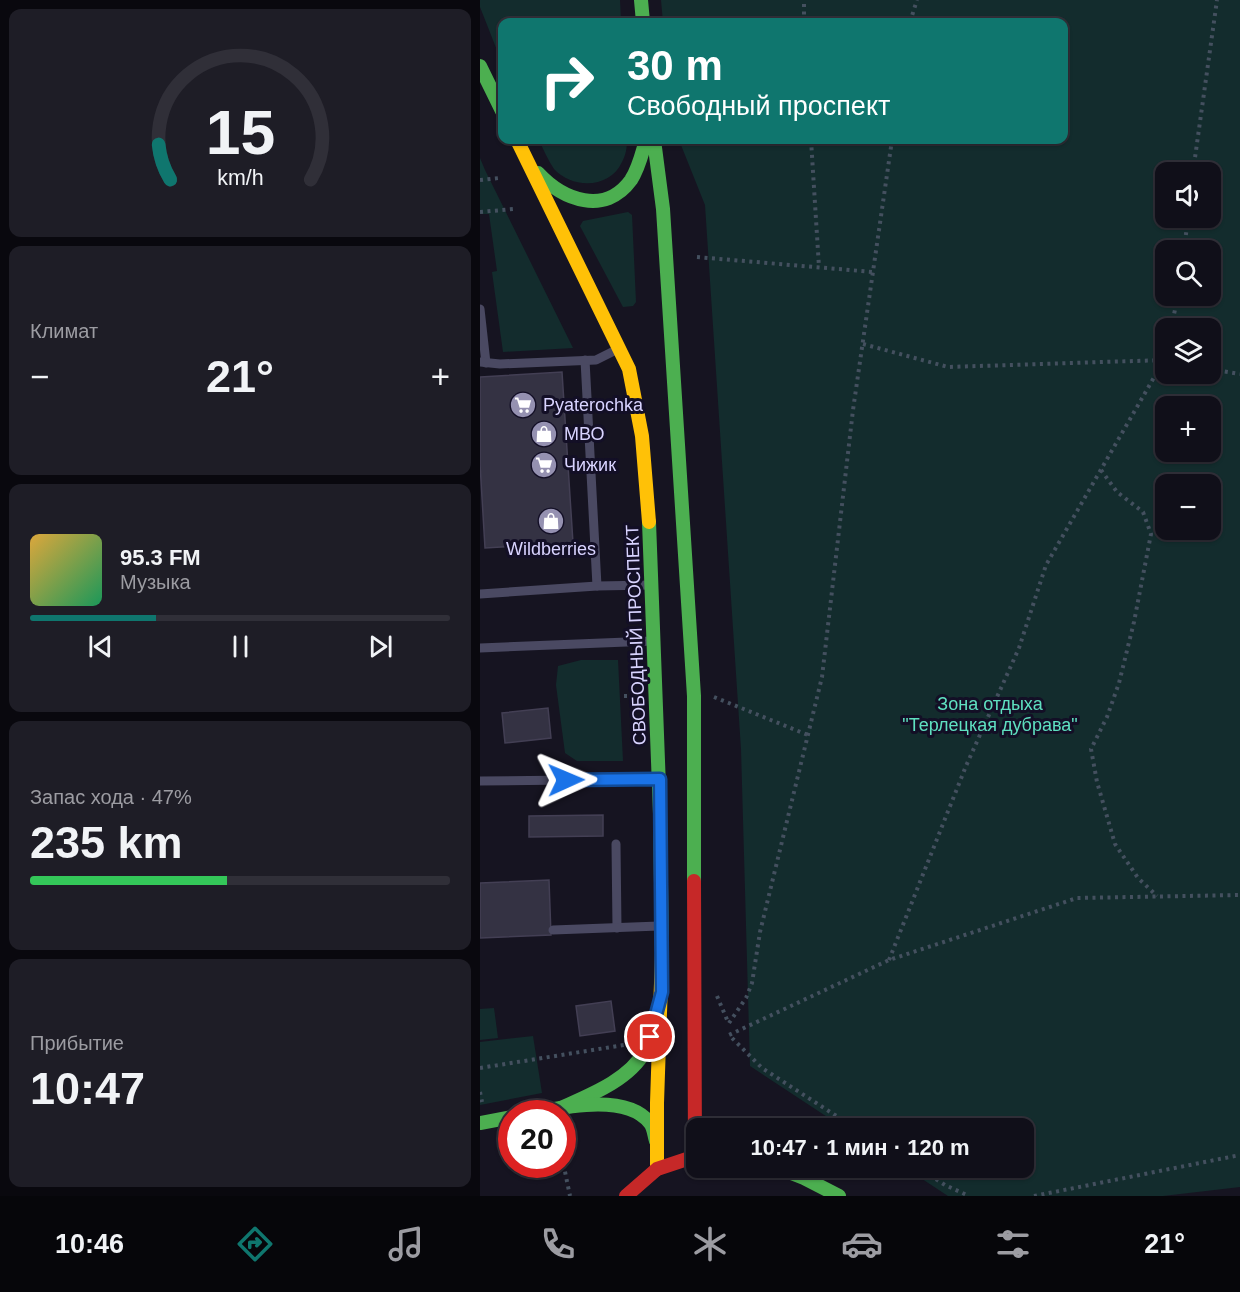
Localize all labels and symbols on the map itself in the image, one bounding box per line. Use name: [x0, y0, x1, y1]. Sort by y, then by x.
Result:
supermarket icon: Pyaterochka: [508, 390, 538, 420]
place label: Pyaterochka: [543, 395, 644, 415]
shop icon: МВО: [529, 419, 559, 449]
place label: МВО: [564, 424, 604, 444]
supermarket icon: Чижик: [529, 450, 559, 480]
place label: Чижик: [564, 455, 616, 475]
shop icon: Wildberries: [536, 506, 566, 536]
street label: СВОБОДНЫЙ ПРОСПЕКТ: [621, 524, 650, 746]
place label: Wildberries: [506, 539, 596, 559]
park label: Зона отдыха "Терлецкая дубрава": [902, 694, 1078, 735]
position arrow: [534, 748, 598, 812]
pin: [624, 1011, 675, 1062]
speed limit sign: 20: [498, 1100, 576, 1178]

